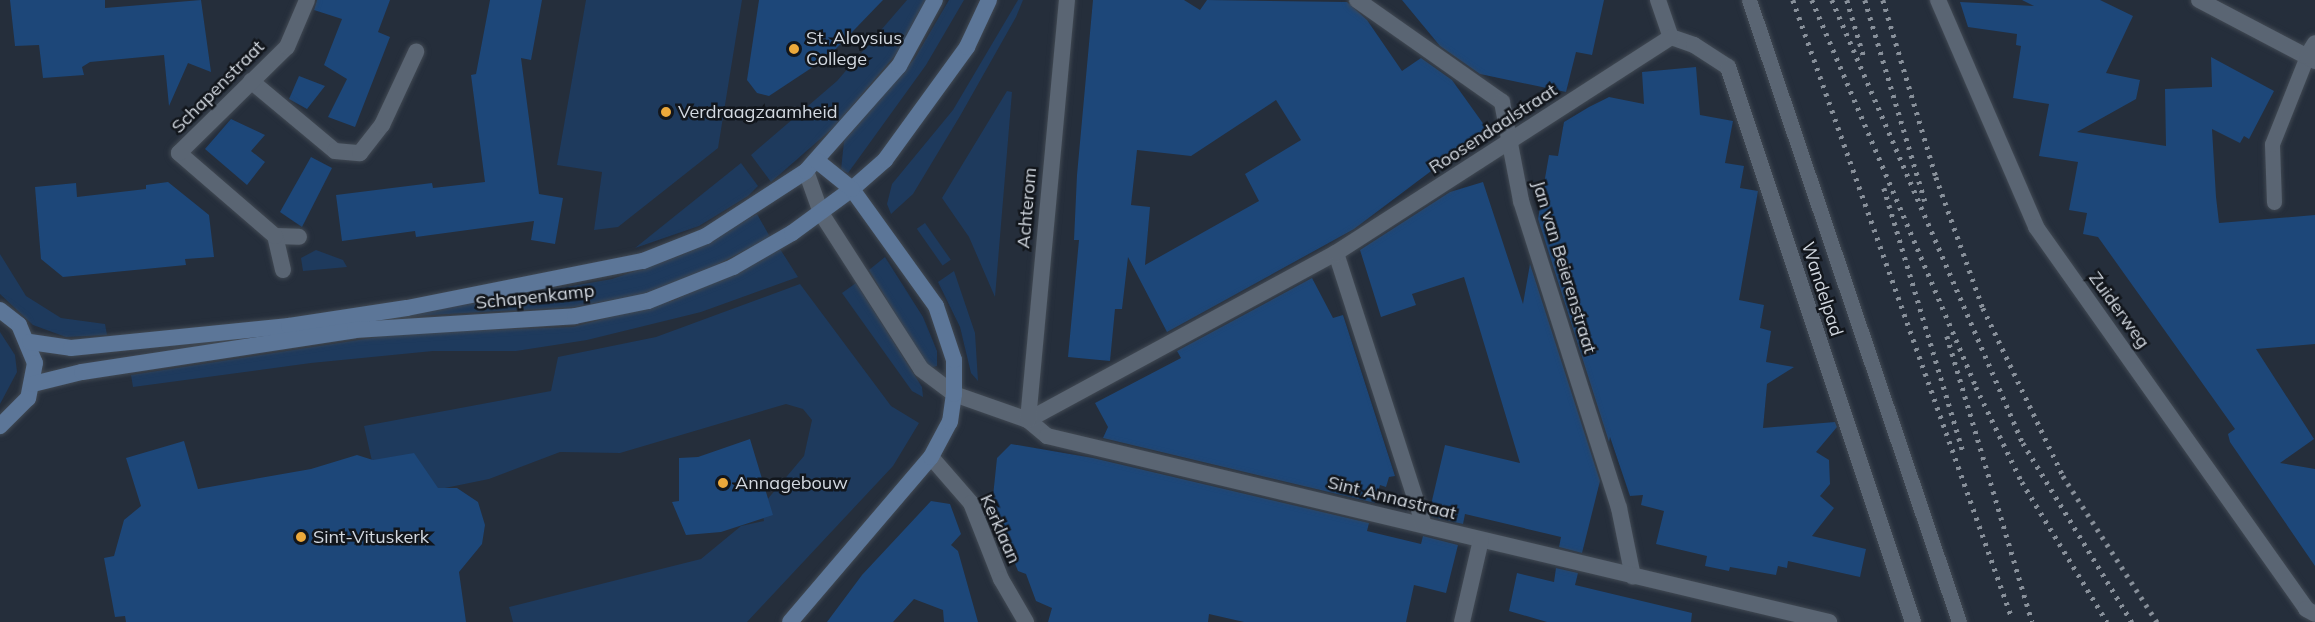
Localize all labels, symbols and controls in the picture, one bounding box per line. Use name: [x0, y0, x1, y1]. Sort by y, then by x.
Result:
place label: St. Aloysius College: [806, 28, 902, 70]
street label: Schapenstraat: [167, 36, 269, 138]
marker: St. Aloysius College: [787, 42, 801, 56]
street label: Roosendaalstraat: [1425, 80, 1561, 178]
place label: Verdraagzaamheid: [678, 101, 837, 123]
marker: Verdraagzaamheid: [659, 105, 673, 119]
street label: Achterom: [1013, 167, 1041, 249]
street label: Jan van Beierenstraat: [1527, 178, 1601, 356]
street label: Wandelpad: [1797, 239, 1847, 339]
street label: Zuiderweg: [2084, 268, 2154, 352]
street label: Schapenkamp: [475, 280, 595, 314]
place label: Annagebouw: [735, 472, 848, 494]
street label: Sint Annastraat: [1326, 472, 1458, 524]
marker: Annagebouw: [716, 476, 730, 490]
street label: Kerklaan: [975, 491, 1025, 567]
place label: Sint-Vituskerk: [313, 526, 429, 548]
marker: Sint-Vituskerk: [294, 530, 308, 544]

